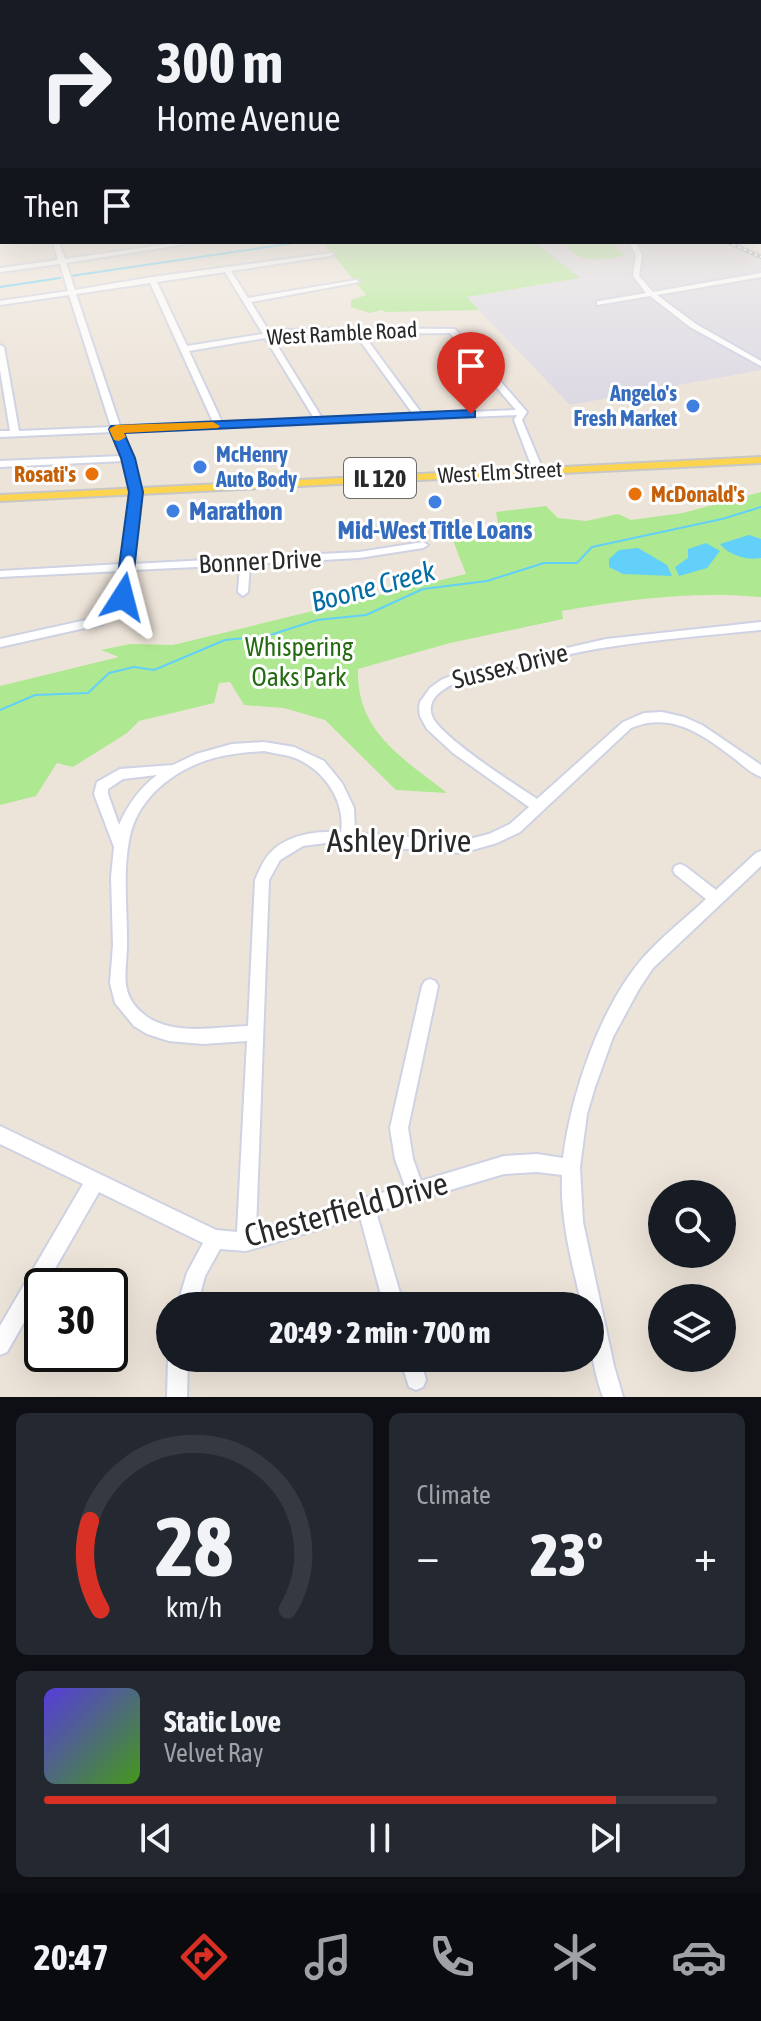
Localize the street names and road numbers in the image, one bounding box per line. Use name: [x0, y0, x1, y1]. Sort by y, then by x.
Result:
street label: West Ramble Road: [266, 316, 418, 350]
street label: West Elm Street: [437, 456, 563, 488]
road number: IL 120: [344, 458, 416, 498]
street label: Bonner Drive: [198, 543, 322, 579]
street label: Sussex Drive: [449, 637, 571, 695]
street label: Ashley Drive: [327, 822, 471, 859]
street label: Chesterfield Drive: [240, 1164, 452, 1254]

